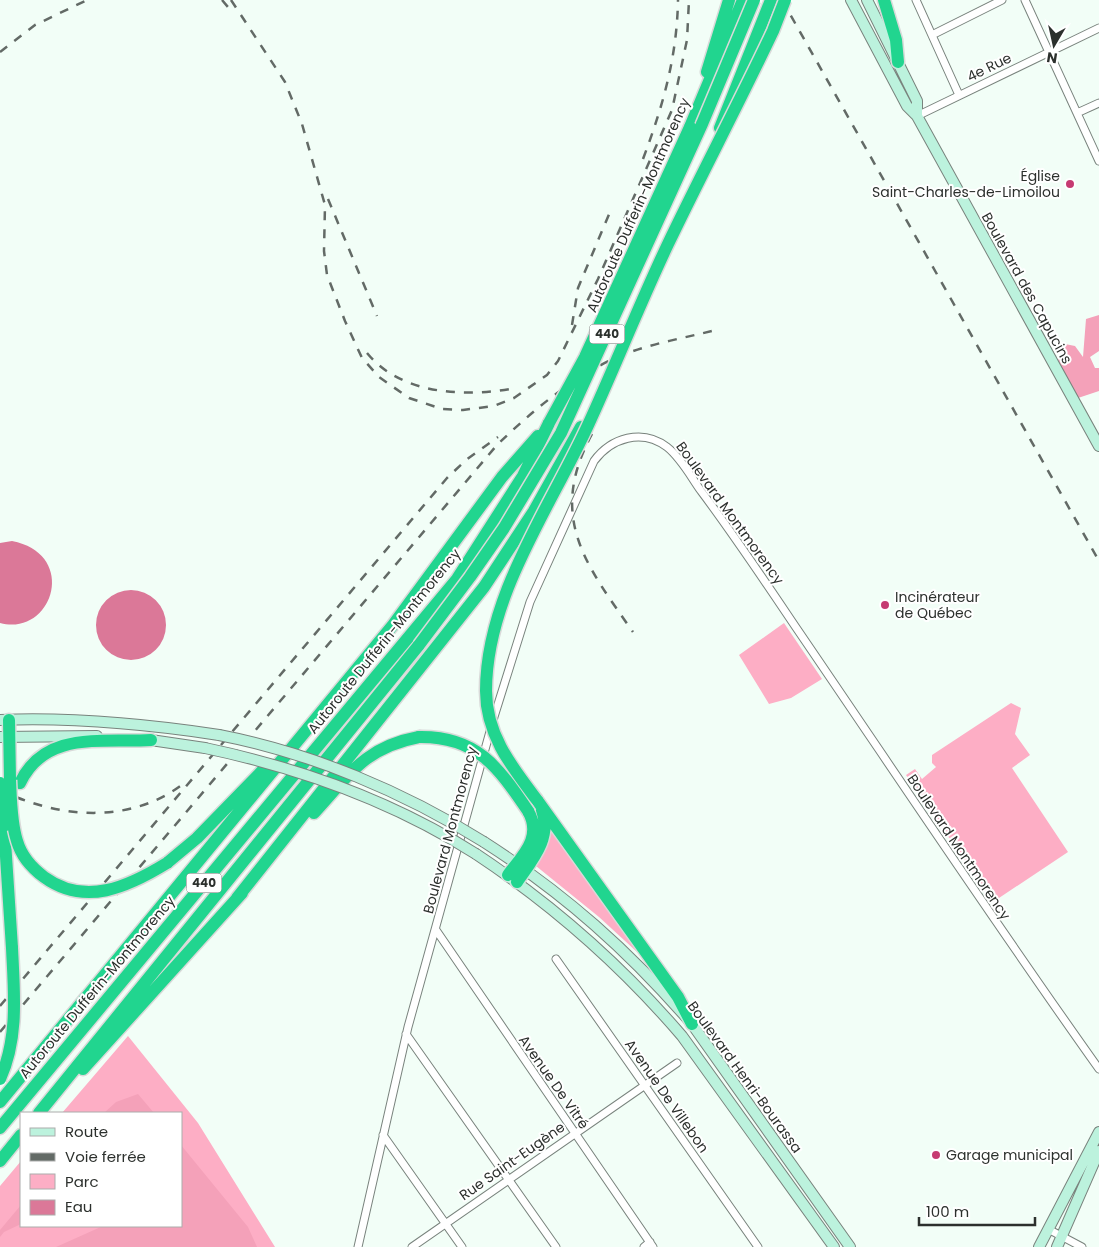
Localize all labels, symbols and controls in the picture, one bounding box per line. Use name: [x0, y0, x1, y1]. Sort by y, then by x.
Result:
north arrow: [1029, 20, 1079, 70]
street label: 4e Rue: [963, 47, 1015, 86]
text: N: [1045, 47, 1059, 69]
street label: Autoroute Dufferin-Montmorency: [582, 94, 695, 315]
place label: Église Saint-Charles-de-Limoilou: [872, 166, 1060, 202]
marker: Église Saint-Charles-de-Limoilou: [1064, 178, 1076, 190]
street label: Boulevard des Capucins: [977, 209, 1077, 367]
road number: 440: [590, 324, 624, 344]
street label: Boulevard Montmorency: [671, 438, 789, 589]
street label: Autoroute Dufferin-Montmorency: [303, 544, 465, 738]
place label: Incinérateur de Québec: [895, 587, 980, 623]
marker: Incinérateur de Québec: [879, 599, 891, 611]
street label: Boulevard Montmorency: [418, 744, 482, 916]
street label: Boulevard Montmorency: [903, 770, 1015, 924]
road number: 440: [186, 874, 222, 892]
street label: Autoroute Dufferin-Montmorency: [14, 891, 180, 1083]
street label: Boulevard Henri-Bourassa: [683, 997, 807, 1157]
street label: Avenue De Vitré: [514, 1031, 594, 1133]
street label: Avenue De Villebon: [620, 1035, 714, 1157]
legend: [20, 1112, 182, 1227]
street label: Rue Saint-Eugène: [455, 1117, 569, 1205]
text: Route: [65, 1121, 108, 1142]
place label: Garage municipal: [946, 1145, 1073, 1165]
text: Voie ferrée: [65, 1146, 146, 1167]
marker: Garage municipal: [930, 1149, 942, 1161]
text: Parc: [65, 1171, 99, 1192]
scale bar: [919, 1194, 1035, 1226]
text: Eau: [65, 1196, 92, 1217]
text: 100 m: [926, 1201, 969, 1222]

